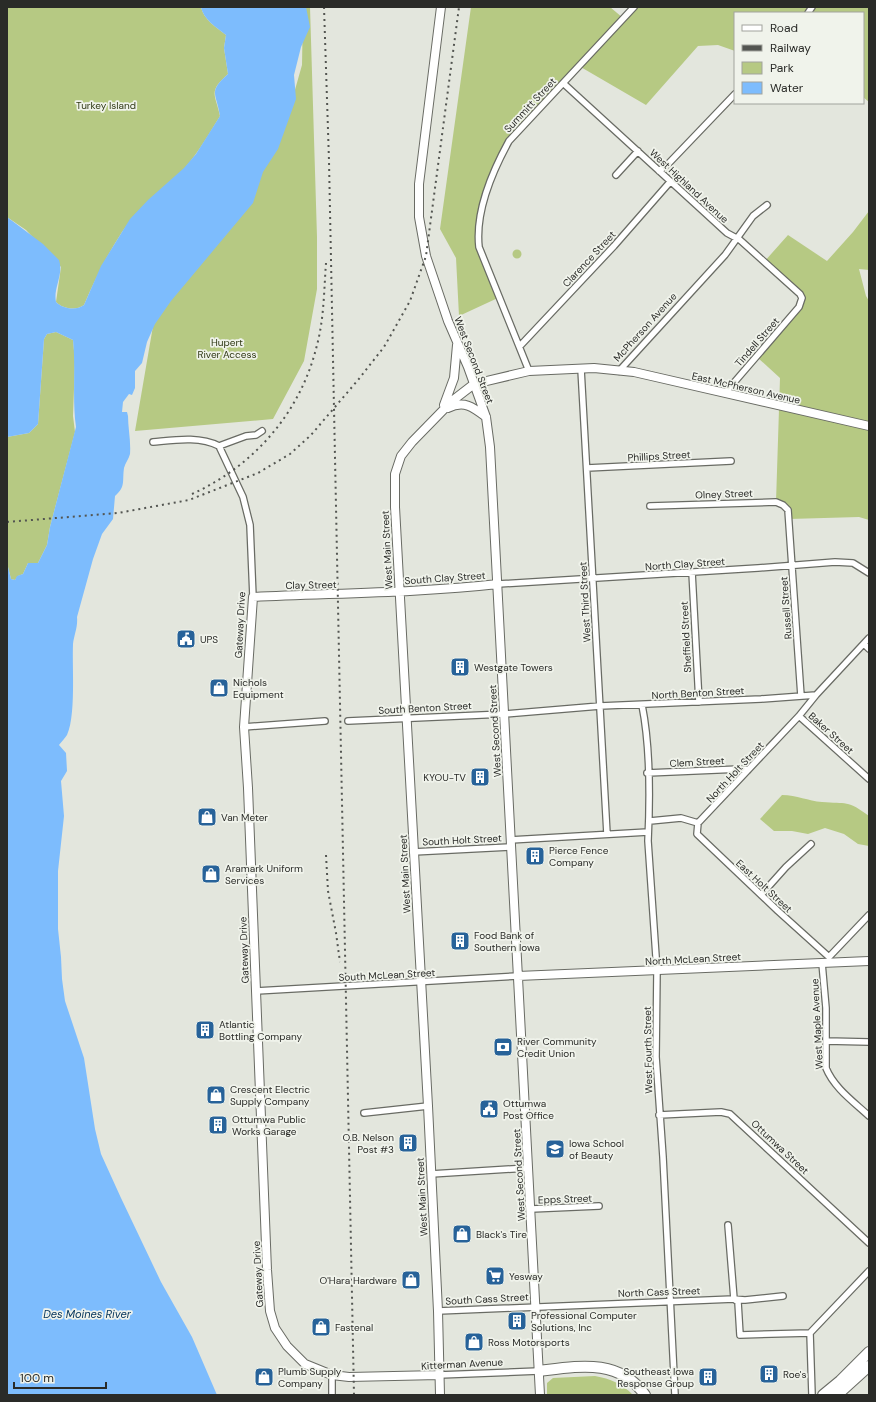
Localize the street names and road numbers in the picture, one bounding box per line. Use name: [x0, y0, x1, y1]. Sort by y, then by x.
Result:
street label: Summitt Street: [501, 75, 559, 135]
street label: West Highland Avenue: [647, 146, 731, 226]
street label: Clarence Street: [560, 228, 618, 290]
street label: McPherson Avenue: [611, 290, 680, 364]
street label: West Second Street: [451, 315, 497, 406]
street label: Tindell Street: [732, 315, 782, 369]
street label: East McPherson Avenue: [691, 369, 802, 407]
street label: Phillips Street: [627, 448, 691, 464]
street label: Olney Street: [695, 486, 753, 502]
street label: West Main Street: [378, 510, 396, 590]
street label: North Clay Street: [645, 555, 725, 573]
street label: West Third Street: [576, 561, 594, 643]
street label: South Clay Street: [404, 569, 486, 587]
street label: Russell Street: [777, 576, 795, 640]
street label: Clay Street: [285, 578, 337, 592]
street label: Gateway Drive: [232, 591, 248, 659]
street label: Sheffield Street: [678, 601, 694, 673]
street label: West Second Street: [486, 684, 504, 777]
street label: North Benton Street: [651, 684, 745, 702]
street label: South Benton Street: [378, 699, 472, 717]
street label: Baker Street: [806, 709, 856, 757]
street label: North Holt Street: [703, 739, 767, 805]
street label: Clem Street: [669, 754, 725, 770]
street label: South Holt Street: [422, 831, 502, 849]
street label: West Main Street: [396, 834, 414, 914]
street label: East Holt Street: [733, 857, 795, 915]
street label: Gateway Drive: [236, 916, 252, 984]
street label: North McLean Street: [645, 950, 741, 968]
street label: South McLean Street: [338, 966, 436, 984]
street label: West Maple Avenue: [808, 978, 826, 1070]
street label: West Fourth Street: [641, 1006, 655, 1094]
street label: Ottumwa Street: [748, 1117, 812, 1177]
street label: West Second Street: [510, 1128, 528, 1221]
street label: West Main Street: [413, 1157, 431, 1237]
street label: Epps Street: [538, 1192, 592, 1206]
street label: Gateway Drive: [250, 1240, 266, 1308]
street label: North Cass Street: [618, 1284, 701, 1300]
street label: South Cass Street: [445, 1290, 529, 1308]
street label: Kitterman Avenue: [421, 1355, 504, 1373]

